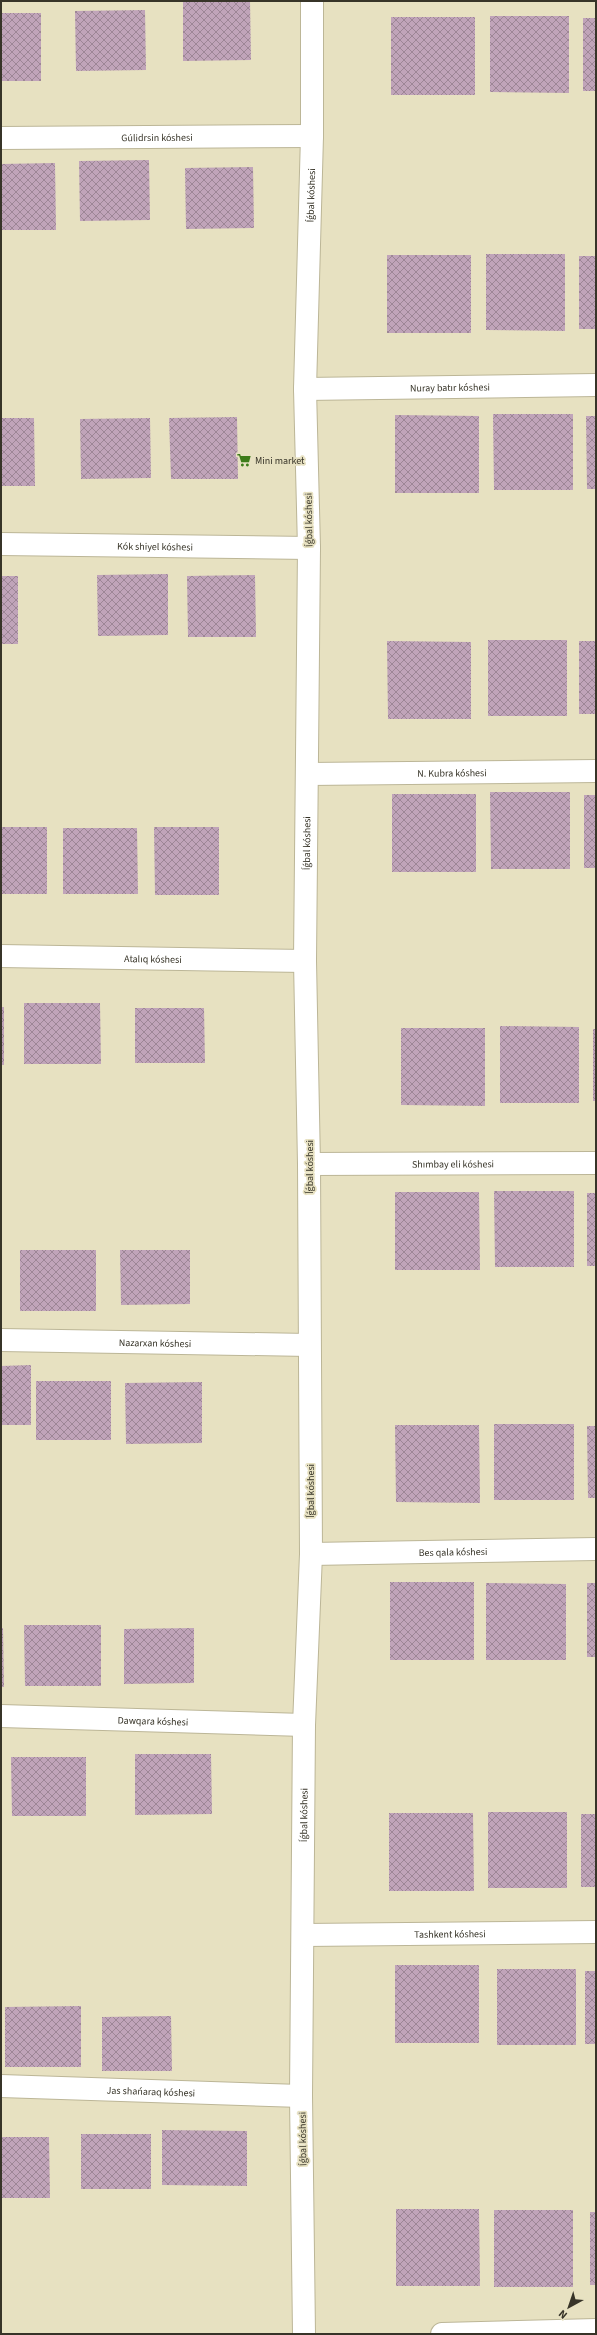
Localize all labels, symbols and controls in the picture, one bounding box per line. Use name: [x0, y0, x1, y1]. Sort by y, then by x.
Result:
street label: Gúlidrsin kóshesi: [121, 131, 193, 145]
street label: Íǵbal kóshesi: [304, 168, 319, 223]
street label: Nuray batır kóshesi: [410, 380, 490, 396]
supermarket icon: Mini market: [236, 452, 252, 468]
place label: Mini market: [255, 454, 305, 468]
street label: Íǵbal kóshesi: [302, 493, 316, 547]
street label: Kók shiyel kóshesi: [117, 540, 193, 554]
street label: N. Kubra kóshesi: [417, 766, 487, 781]
street label: Íǵbal kóshesi: [300, 816, 314, 870]
street label: Atalıq kóshesi: [124, 952, 182, 967]
street label: Íǵbal kóshesi: [303, 1140, 317, 1194]
street label: Shımbay eli kóshesi: [412, 1157, 494, 1172]
street label: Nazarxan kóshesi: [119, 1336, 191, 1351]
street label: Íǵbal kóshesi: [304, 1464, 318, 1518]
street label: Bes qala kóshesi: [418, 1545, 487, 1560]
street label: Dawqara kóshesi: [117, 1713, 188, 1730]
street label: Íǵbal kóshesi: [297, 1788, 311, 1842]
street label: Tashkent kóshesi: [414, 1927, 486, 1942]
street label: Jas shańaraq kóshesi: [106, 2084, 195, 2100]
street label: Íǵbal kóshesi: [296, 2112, 310, 2166]
north arrow: [549, 2287, 589, 2327]
text: N: [555, 2306, 571, 2322]

